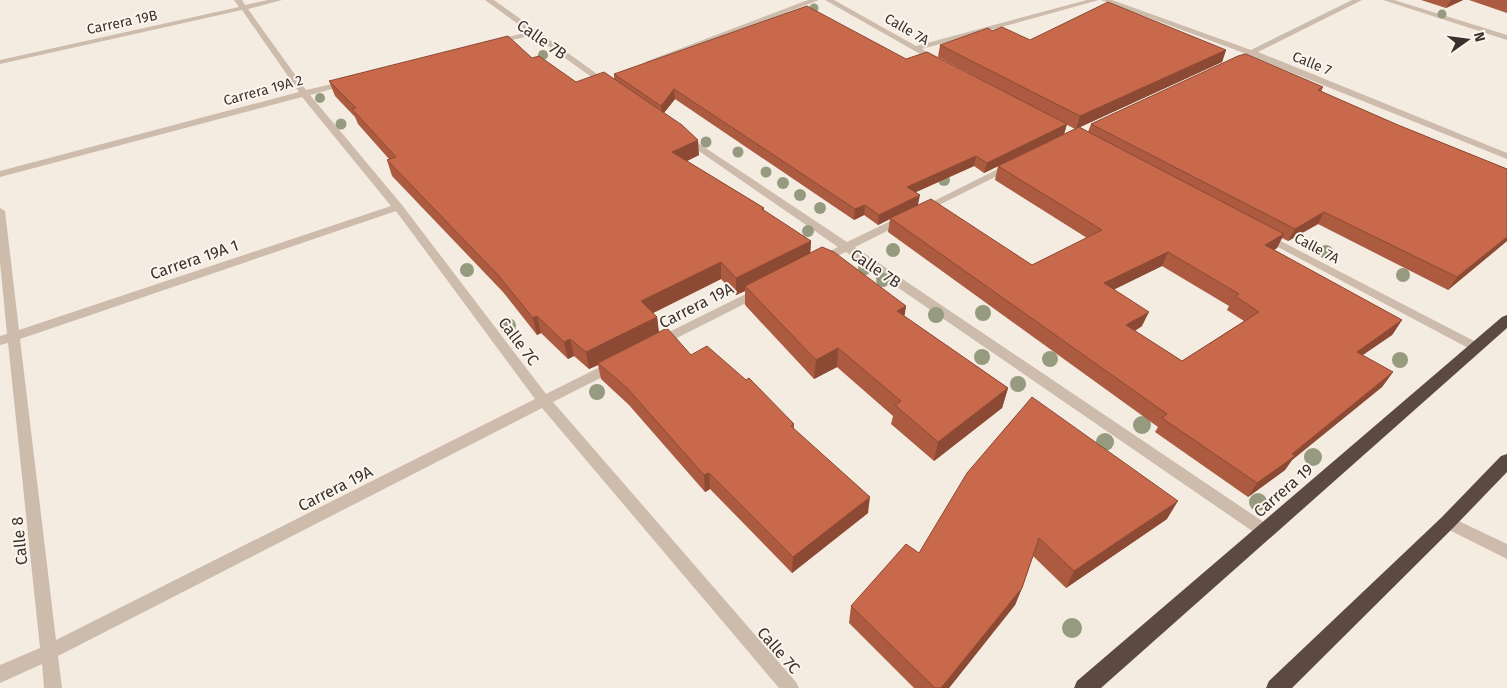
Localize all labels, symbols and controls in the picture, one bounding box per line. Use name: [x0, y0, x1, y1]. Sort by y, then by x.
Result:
street label: Carrera 19B: [85, 7, 159, 38]
street label: Calle 7A: [882, 10, 932, 49]
street label: Calle 7B: [513, 15, 570, 64]
north arrow: [1442, 15, 1492, 65]
text: N: [1470, 30, 1489, 44]
street label: Calle 7: [1290, 48, 1334, 79]
street label: Carrera 19A 2: [222, 72, 305, 109]
street label: Calle 7A: [1291, 230, 1342, 267]
street label: Carrera 19A 1: [147, 235, 241, 283]
street label: Calle 7B: [847, 245, 905, 292]
street label: Carrera 19A: [656, 278, 737, 332]
street label: Calle 7C: [494, 313, 543, 369]
street label: Carrera 19: [1250, 460, 1317, 521]
street label: Carrera 19A: [295, 461, 376, 515]
street label: Calle 8: [7, 516, 31, 566]
street label: Calle 7C: [753, 623, 804, 678]

